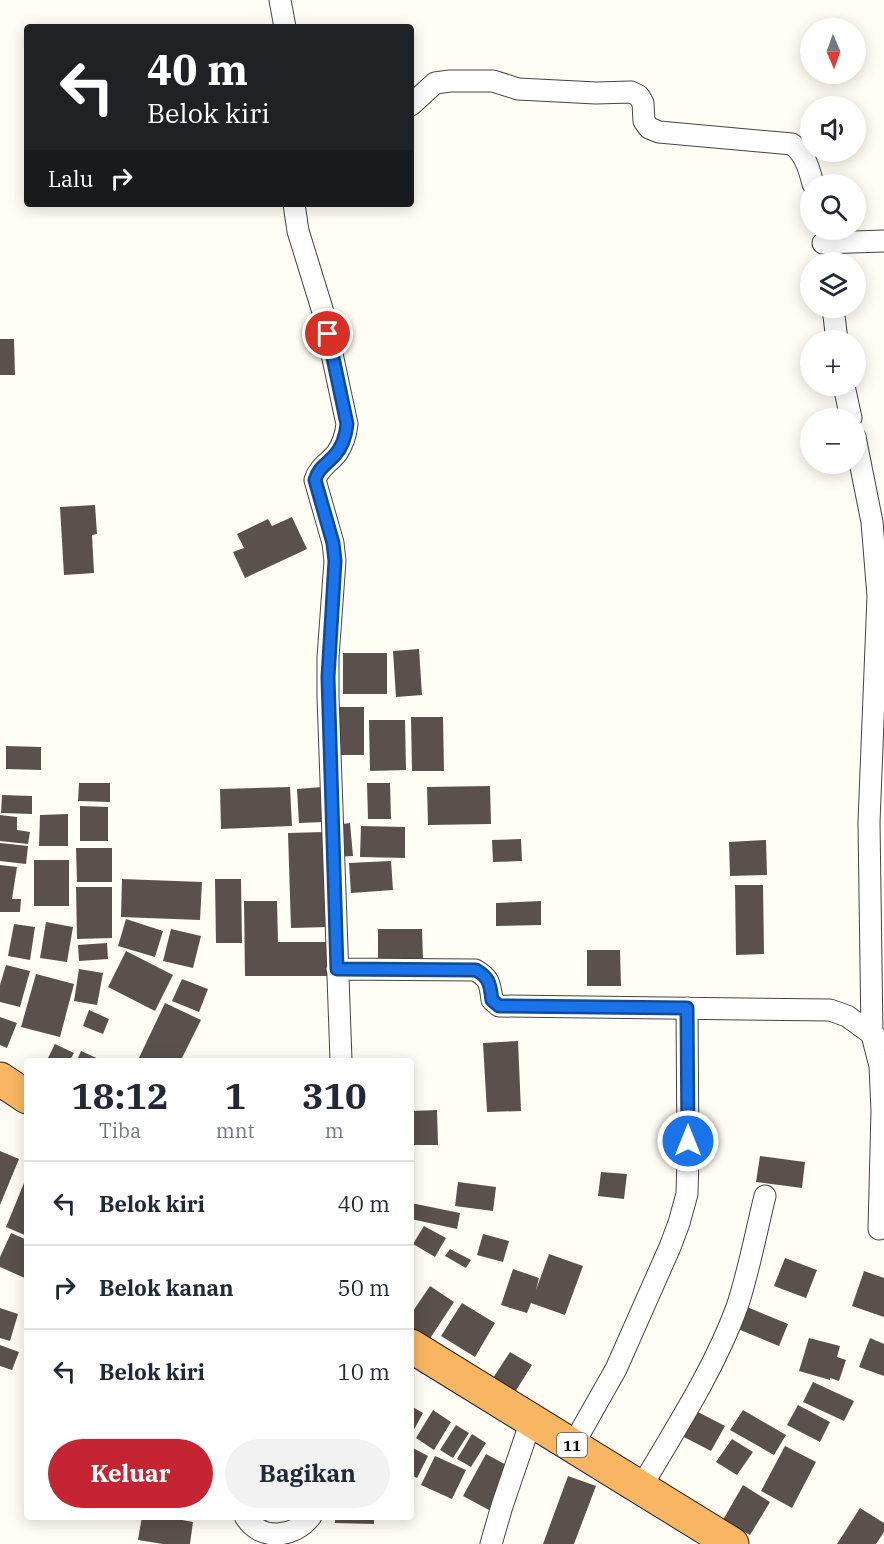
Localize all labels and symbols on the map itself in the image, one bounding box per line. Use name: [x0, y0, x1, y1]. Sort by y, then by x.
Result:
north arrow: [800, 18, 866, 84]
pin: [302, 308, 353, 359]
position arrow: [656, 1109, 720, 1173]
road number: 11: [557, 1433, 587, 1457]

